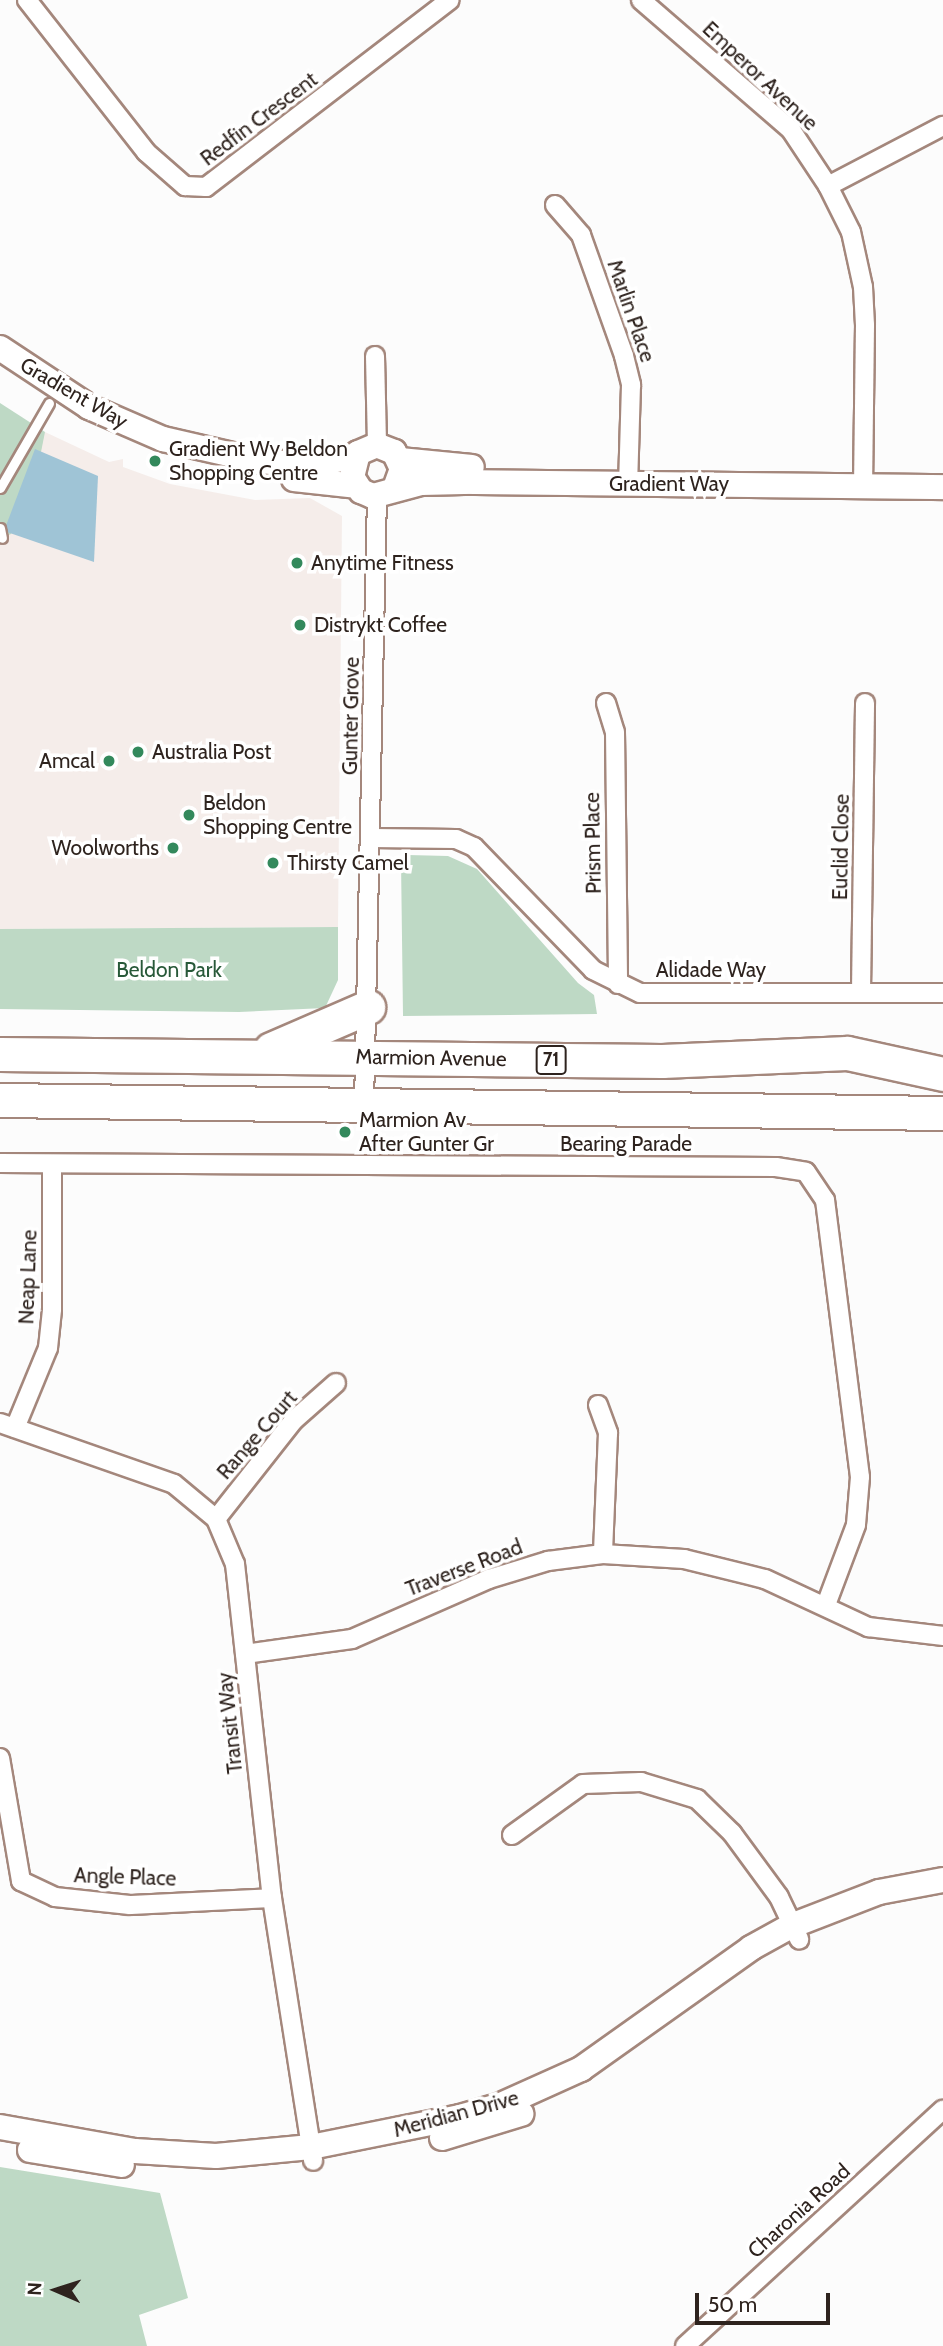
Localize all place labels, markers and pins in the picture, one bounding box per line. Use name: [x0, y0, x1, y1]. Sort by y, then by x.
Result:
place label: Gradient Wy Beldon Shopping Centre: [169, 436, 348, 486]
marker: Gradient Wy Beldon Shopping Centre: [147, 453, 163, 469]
place label: Anytime Fitness: [311, 550, 454, 576]
marker: Anytime Fitness: [289, 555, 305, 571]
place label: Distrykt Coffee: [314, 612, 447, 638]
marker: Distrykt Coffee: [292, 617, 308, 633]
place label: Australia Post: [152, 739, 271, 765]
marker: Australia Post: [130, 744, 146, 760]
place label: Amcal: [39, 748, 95, 774]
marker: Amcal: [101, 753, 117, 769]
place label: Beldon Shopping Centre: [203, 790, 352, 840]
marker: Beldon Shopping Centre: [181, 807, 197, 823]
place label: Woolworths: [52, 835, 159, 861]
marker: Woolworths: [165, 840, 181, 856]
place label: Thirsty Camel: [287, 850, 409, 876]
marker: Thirsty Camel: [265, 855, 281, 871]
place label: Marmion Av After Gunter Gr: [359, 1107, 494, 1157]
marker: Marmion Av After Gunter Gr: [337, 1124, 353, 1140]

